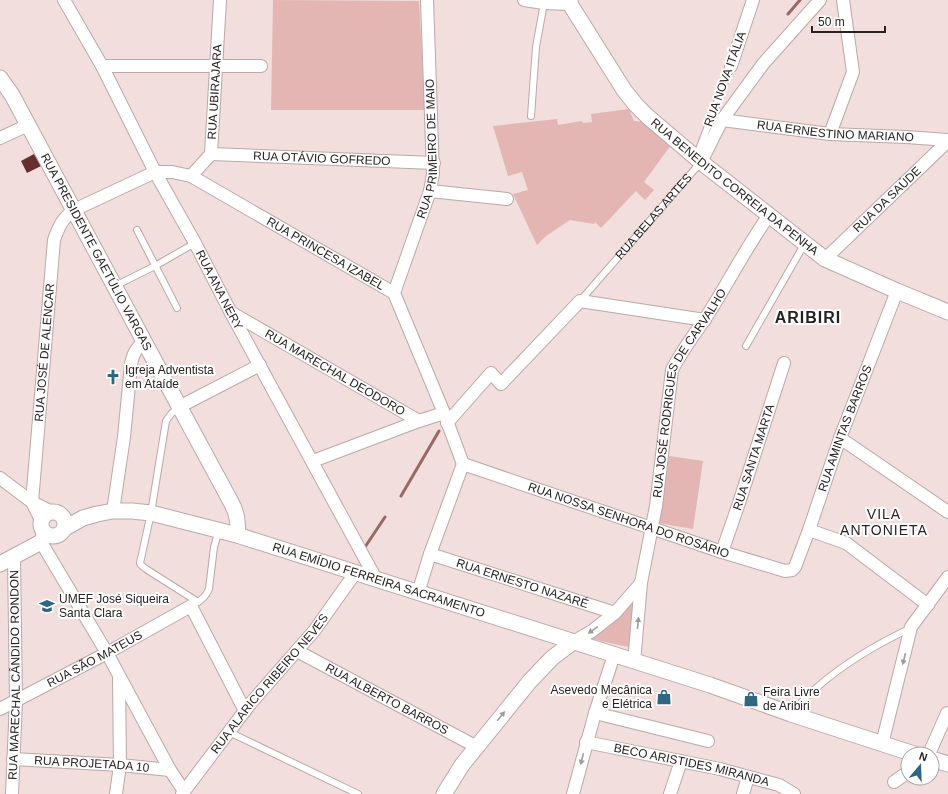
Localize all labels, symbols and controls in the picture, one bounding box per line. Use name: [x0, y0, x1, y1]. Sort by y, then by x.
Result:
scale bar: [812, 8, 885, 34]
text: 50 m: [818, 15, 845, 29]
street label: RUA NOVA ITÁLIA: [700, 29, 749, 129]
street label: RUA UBIRAJARA: [205, 44, 224, 140]
street label: RUA PRIMEIRO DE MAIO: [414, 78, 440, 221]
street label: RUA BENEDITO CORREIA DA PENHA: [648, 115, 821, 258]
street label: RUA ERNESTINO MARIANO: [756, 118, 914, 145]
street label: RUA OTÁVIO GOFREDO: [253, 149, 391, 168]
street label: RUA PRESIDENTE GAETÚLIO VARGAS: [38, 151, 155, 353]
street label: RUA DA SAÚDE: [850, 164, 924, 235]
street label: RUA BELAS ARTES: [612, 171, 695, 262]
street label: RUA PRINCESA IZABEL: [264, 214, 387, 293]
street label: RUA ANA NERY: [193, 248, 246, 332]
street label: RUA JOSÉ DE ALENCAR: [32, 282, 57, 422]
street label: RUA JOSÉ RODRIGUES DE CARVALHO: [650, 286, 729, 499]
district label: ARIBIRI: [775, 309, 841, 326]
street label: RUA MARECHAL DEODORO: [262, 327, 408, 419]
place label: Igreja Adventista em Ataíde: [125, 363, 214, 391]
street label: RUA AMINTAS BARROS: [815, 363, 875, 494]
church icon: Igreja Adventista em Ataíde: [104, 368, 122, 386]
street label: RUA SANTA MARTA: [730, 402, 777, 512]
street label: RUA NOSSA SENHORA DO ROSÁRIO: [526, 480, 731, 561]
district label: VILA ANTONIETA: [840, 506, 928, 538]
street label: RUA EMÍDIO FERREIRA SACRAMENTO: [271, 540, 487, 620]
street label: RUA ERNESTO NAZARÉ: [455, 556, 591, 611]
street label: RUA MARECHAL CÂNDIDO RONDON: [6, 570, 23, 780]
place label: UMEF José Siqueira Santa Clara: [59, 592, 169, 620]
school or university icon: UMEF José Siqueira Santa Clara: [38, 597, 56, 615]
street label: RUA ALARICO RIBEIRO NEVES: [208, 611, 331, 756]
one-way arrow: [635, 617, 642, 629]
one-way arrow: [588, 626, 598, 634]
street label: RUA SÃO MATEUS: [45, 628, 145, 690]
one-way arrow: [900, 653, 906, 665]
street label: RUA ALBERTO BARROS: [323, 661, 451, 737]
place label: Asevedo Mecânica e Elétrica: [551, 683, 652, 711]
place label: Feira Livre de Aribiri: [763, 685, 820, 713]
shop icon: Asevedo Mecânica e Elétrica: [655, 688, 673, 706]
shop icon: Feira Livre de Aribiri: [742, 690, 760, 708]
one-way arrow: [497, 711, 506, 722]
street label: BECO ARISTIDES MIRANDA: [613, 741, 771, 789]
north arrow: [900, 746, 940, 786]
text: N: [918, 750, 929, 764]
street label: RUA PROJETADA 10: [34, 753, 150, 775]
one-way arrow: [579, 754, 585, 766]

